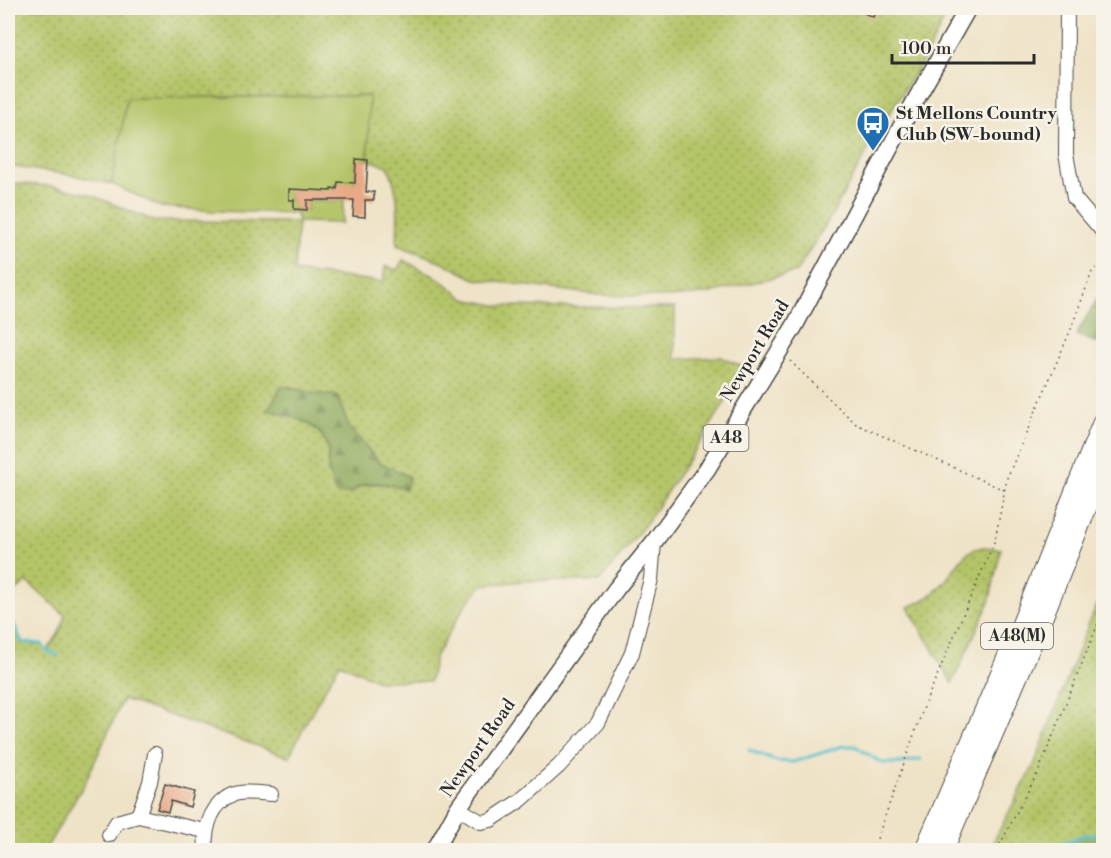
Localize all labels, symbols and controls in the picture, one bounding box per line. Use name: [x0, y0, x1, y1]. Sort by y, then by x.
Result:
scale bar: [892, 27, 1034, 65]
text: 100 m: [901, 37, 952, 60]
place label: St Mellons Country Club (SW-bound): [896, 102, 1058, 146]
bus stop icon: St Mellons Country Club (SW-bound): [855, 105, 891, 152]
street label: Newport Road: [715, 295, 795, 406]
road number: A48: [704, 425, 748, 451]
road number: A48(M): [981, 623, 1053, 649]
street label: Newport Road: [436, 694, 521, 802]

